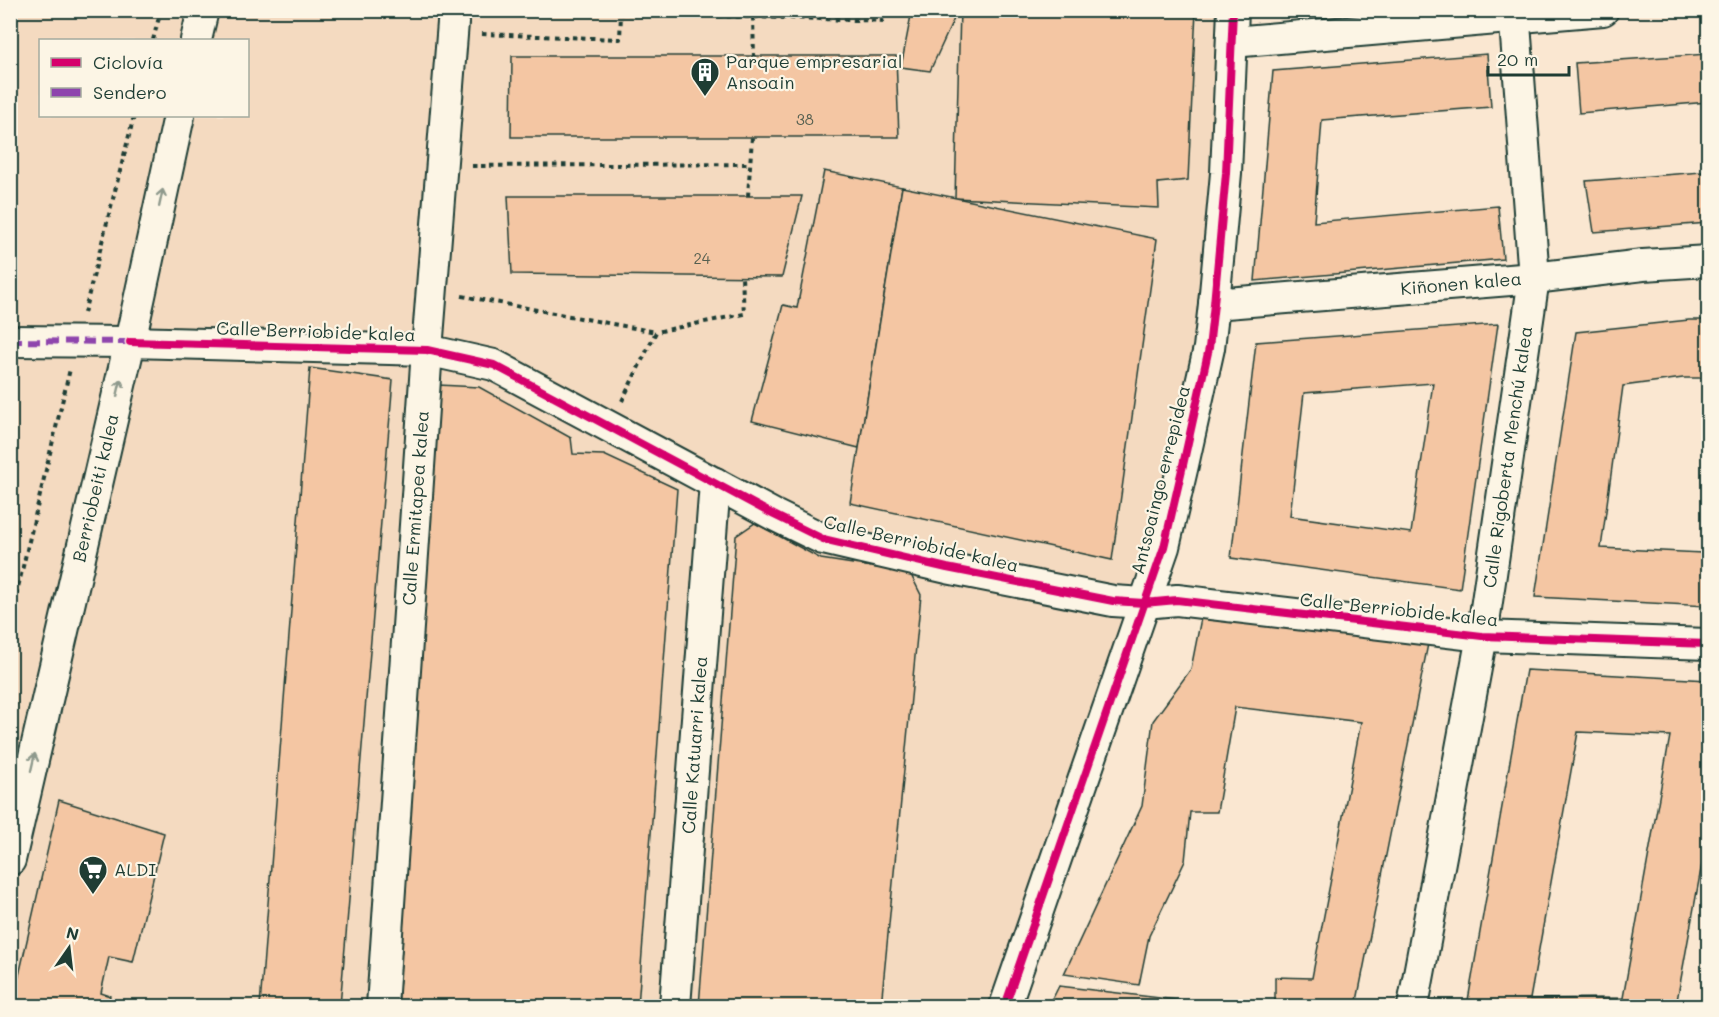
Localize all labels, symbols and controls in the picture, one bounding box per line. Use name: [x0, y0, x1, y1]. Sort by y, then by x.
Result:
legend: [39, 39, 249, 117]
scale bar: [1488, 39, 1569, 77]
text: 20 m: [1497, 47, 1538, 71]
place label: Parque empresarial Ansoain: [726, 49, 903, 94]
text: Ciclovía: [93, 50, 164, 74]
building icon: Parque empresarial Ansoain: [689, 56, 721, 98]
text: Sendero: [93, 80, 167, 104]
house number: 38: [796, 109, 814, 129]
one-way arrow: [156, 189, 168, 208]
house number: 24: [693, 248, 711, 268]
street label: Kiñonen kalea: [1399, 266, 1523, 300]
street label: Calle Berriobide kalea: [216, 316, 416, 346]
street label: Calle Rigoberta Menchú kalea: [1477, 324, 1537, 589]
one-way arrow: [114, 379, 125, 398]
street label: Antsoaingo errepidea: [1125, 383, 1195, 577]
street label: Calle Ermitapea kalea: [396, 410, 434, 606]
street label: Berriobeiti kalea: [66, 411, 124, 564]
street label: Calle Berriobide kalea: [821, 509, 1021, 577]
street label: Calle Berriobide kalea: [1299, 587, 1500, 631]
street label: Calle Katuarri kalea: [676, 655, 712, 835]
one-way arrow: [28, 753, 39, 773]
supermarket icon: ALDI: [77, 854, 109, 896]
place label: ALDI: [114, 857, 156, 881]
north arrow: [39, 918, 99, 978]
text: N: [64, 921, 81, 945]

